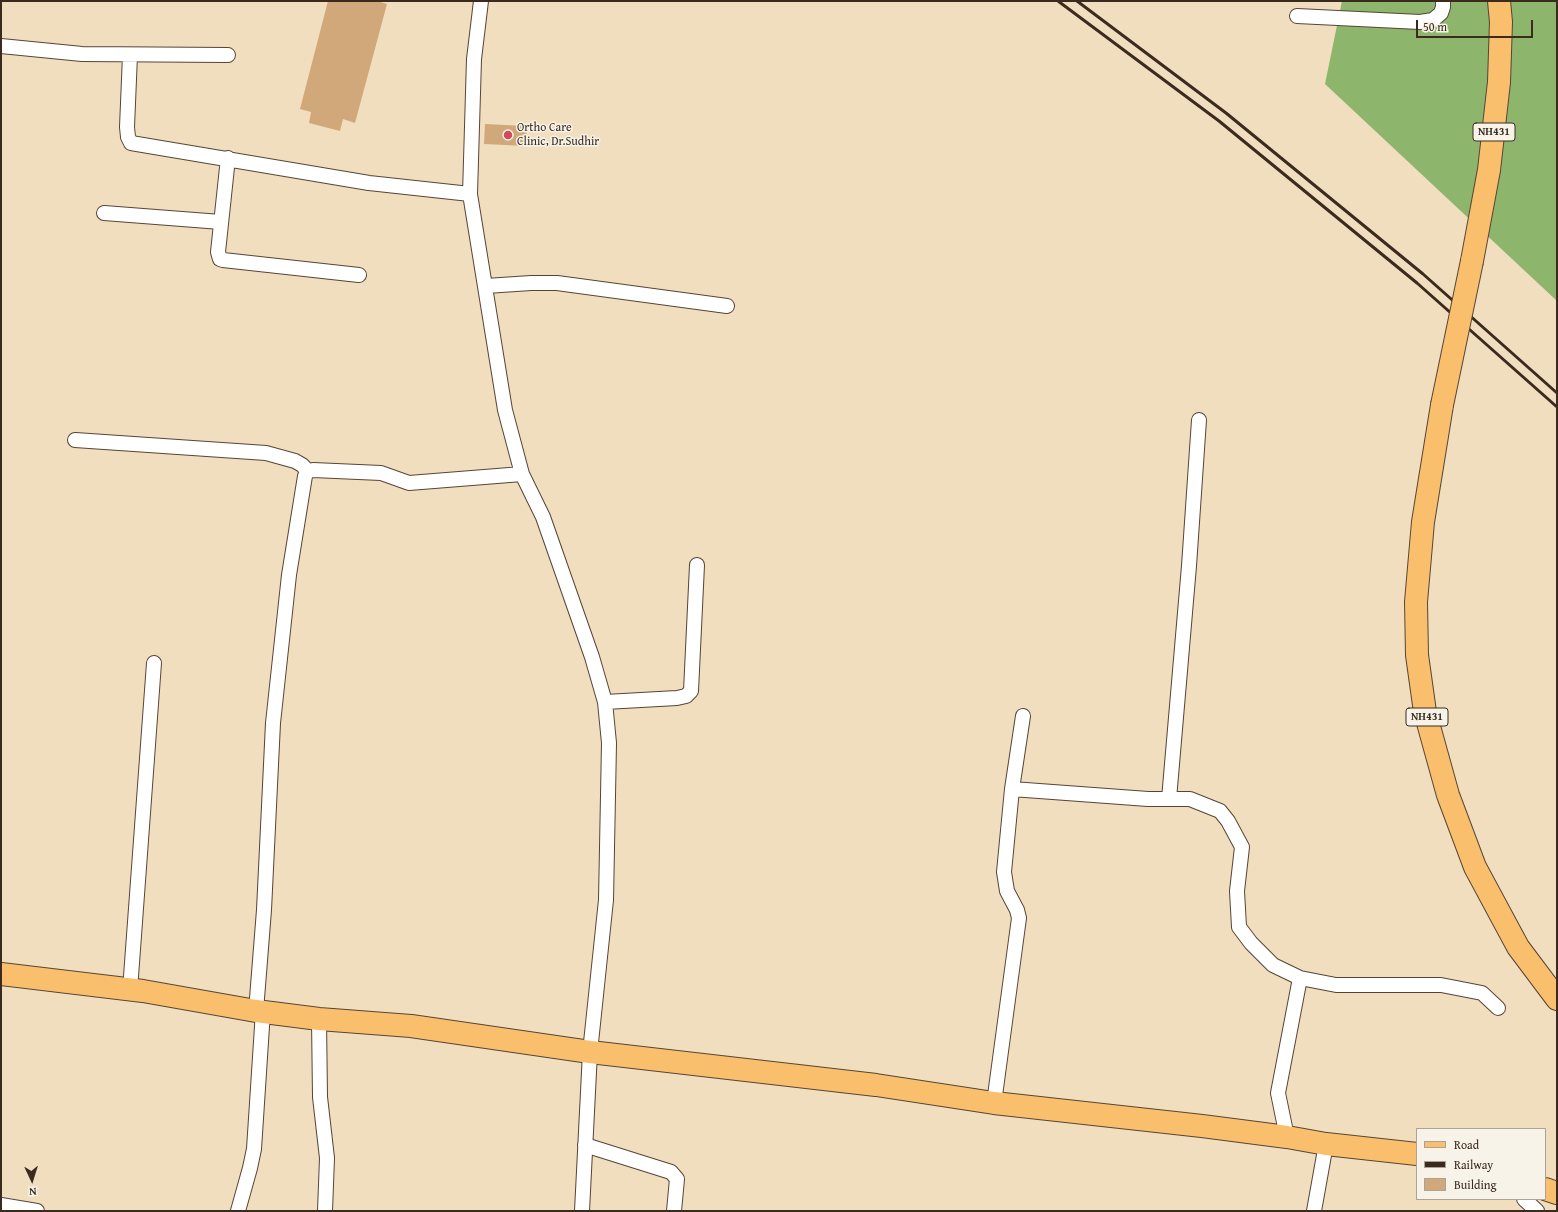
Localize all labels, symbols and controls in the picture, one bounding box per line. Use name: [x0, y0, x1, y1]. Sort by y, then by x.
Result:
scale bar: [1418, 12, 1535, 38]
text: 50 m: [1423, 18, 1447, 35]
place label: Ortho Care Clinic, Dr.Sudhir: [517, 121, 599, 149]
road number: NH431: [1473, 123, 1515, 141]
marker: Ortho Care Clinic, Dr.Sudhir: [502, 129, 514, 141]
road number: NH431: [1406, 708, 1448, 726]
legend: [1416, 1128, 1546, 1200]
text: Road: [1454, 1136, 1479, 1153]
text: Railway: [1454, 1156, 1493, 1173]
north arrow: [12, 1160, 52, 1200]
text: Building: [1454, 1176, 1497, 1193]
text: N: [29, 1184, 37, 1200]

